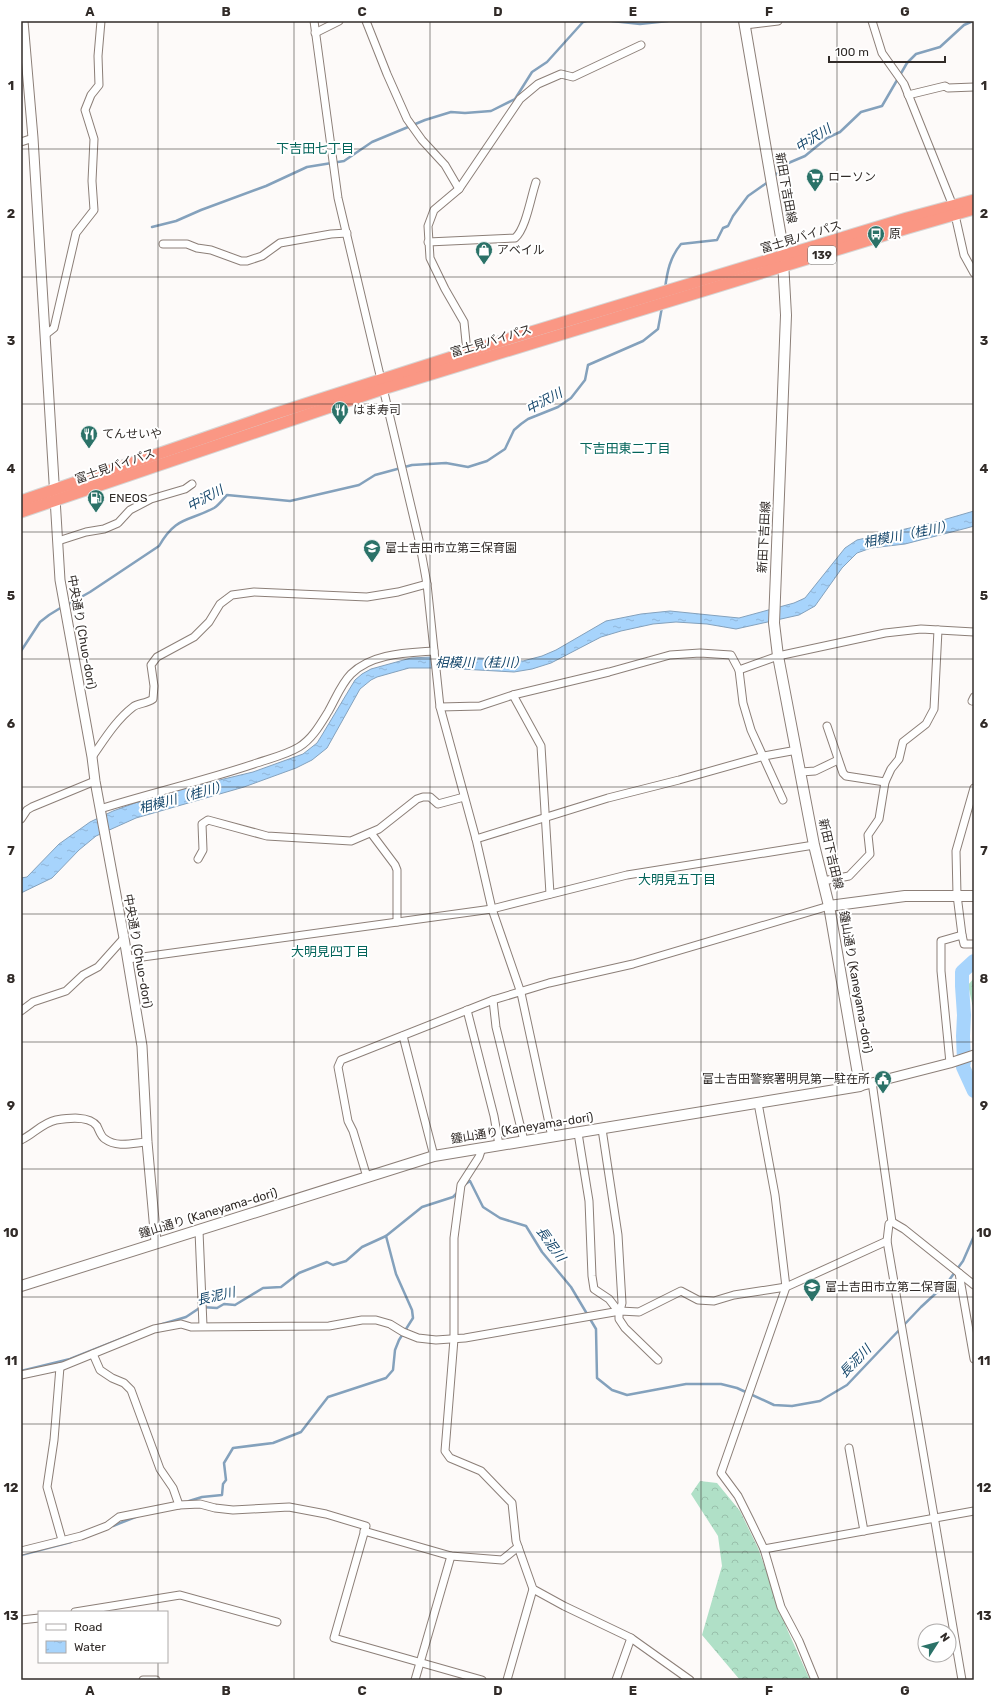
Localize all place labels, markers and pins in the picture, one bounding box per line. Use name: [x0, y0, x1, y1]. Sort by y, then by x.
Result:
supermarket icon: ローソン: [805, 167, 825, 192]
place label: ローソン: [828, 170, 876, 184]
bus stop icon: 原: [866, 224, 886, 249]
place label: 原: [889, 227, 901, 241]
shop icon: アベイル: [474, 240, 494, 265]
place label: アベイル: [497, 243, 545, 257]
restaurant icon: はま寿司: [330, 400, 350, 425]
place label: はま寿司: [353, 403, 401, 417]
restaurant icon: てんせいや: [79, 424, 99, 449]
place label: てんせいや: [102, 427, 162, 441]
fuel station icon: ENEOS: [86, 488, 106, 513]
place label: ENEOS: [109, 491, 147, 505]
school or university icon: 富士吉田市立第三保育園: [362, 538, 382, 563]
place label: 富士吉田市立第三保育園: [385, 541, 517, 555]
public building icon: 富士吉田警察署明見第一駐在所: [873, 1069, 893, 1094]
place label: 富士吉田警察署明見第一駐在所: [702, 1072, 870, 1086]
school or university icon: 富士吉田市立第二保育園: [802, 1277, 822, 1302]
place label: 富士吉田市立第二保育園: [825, 1280, 957, 1294]

